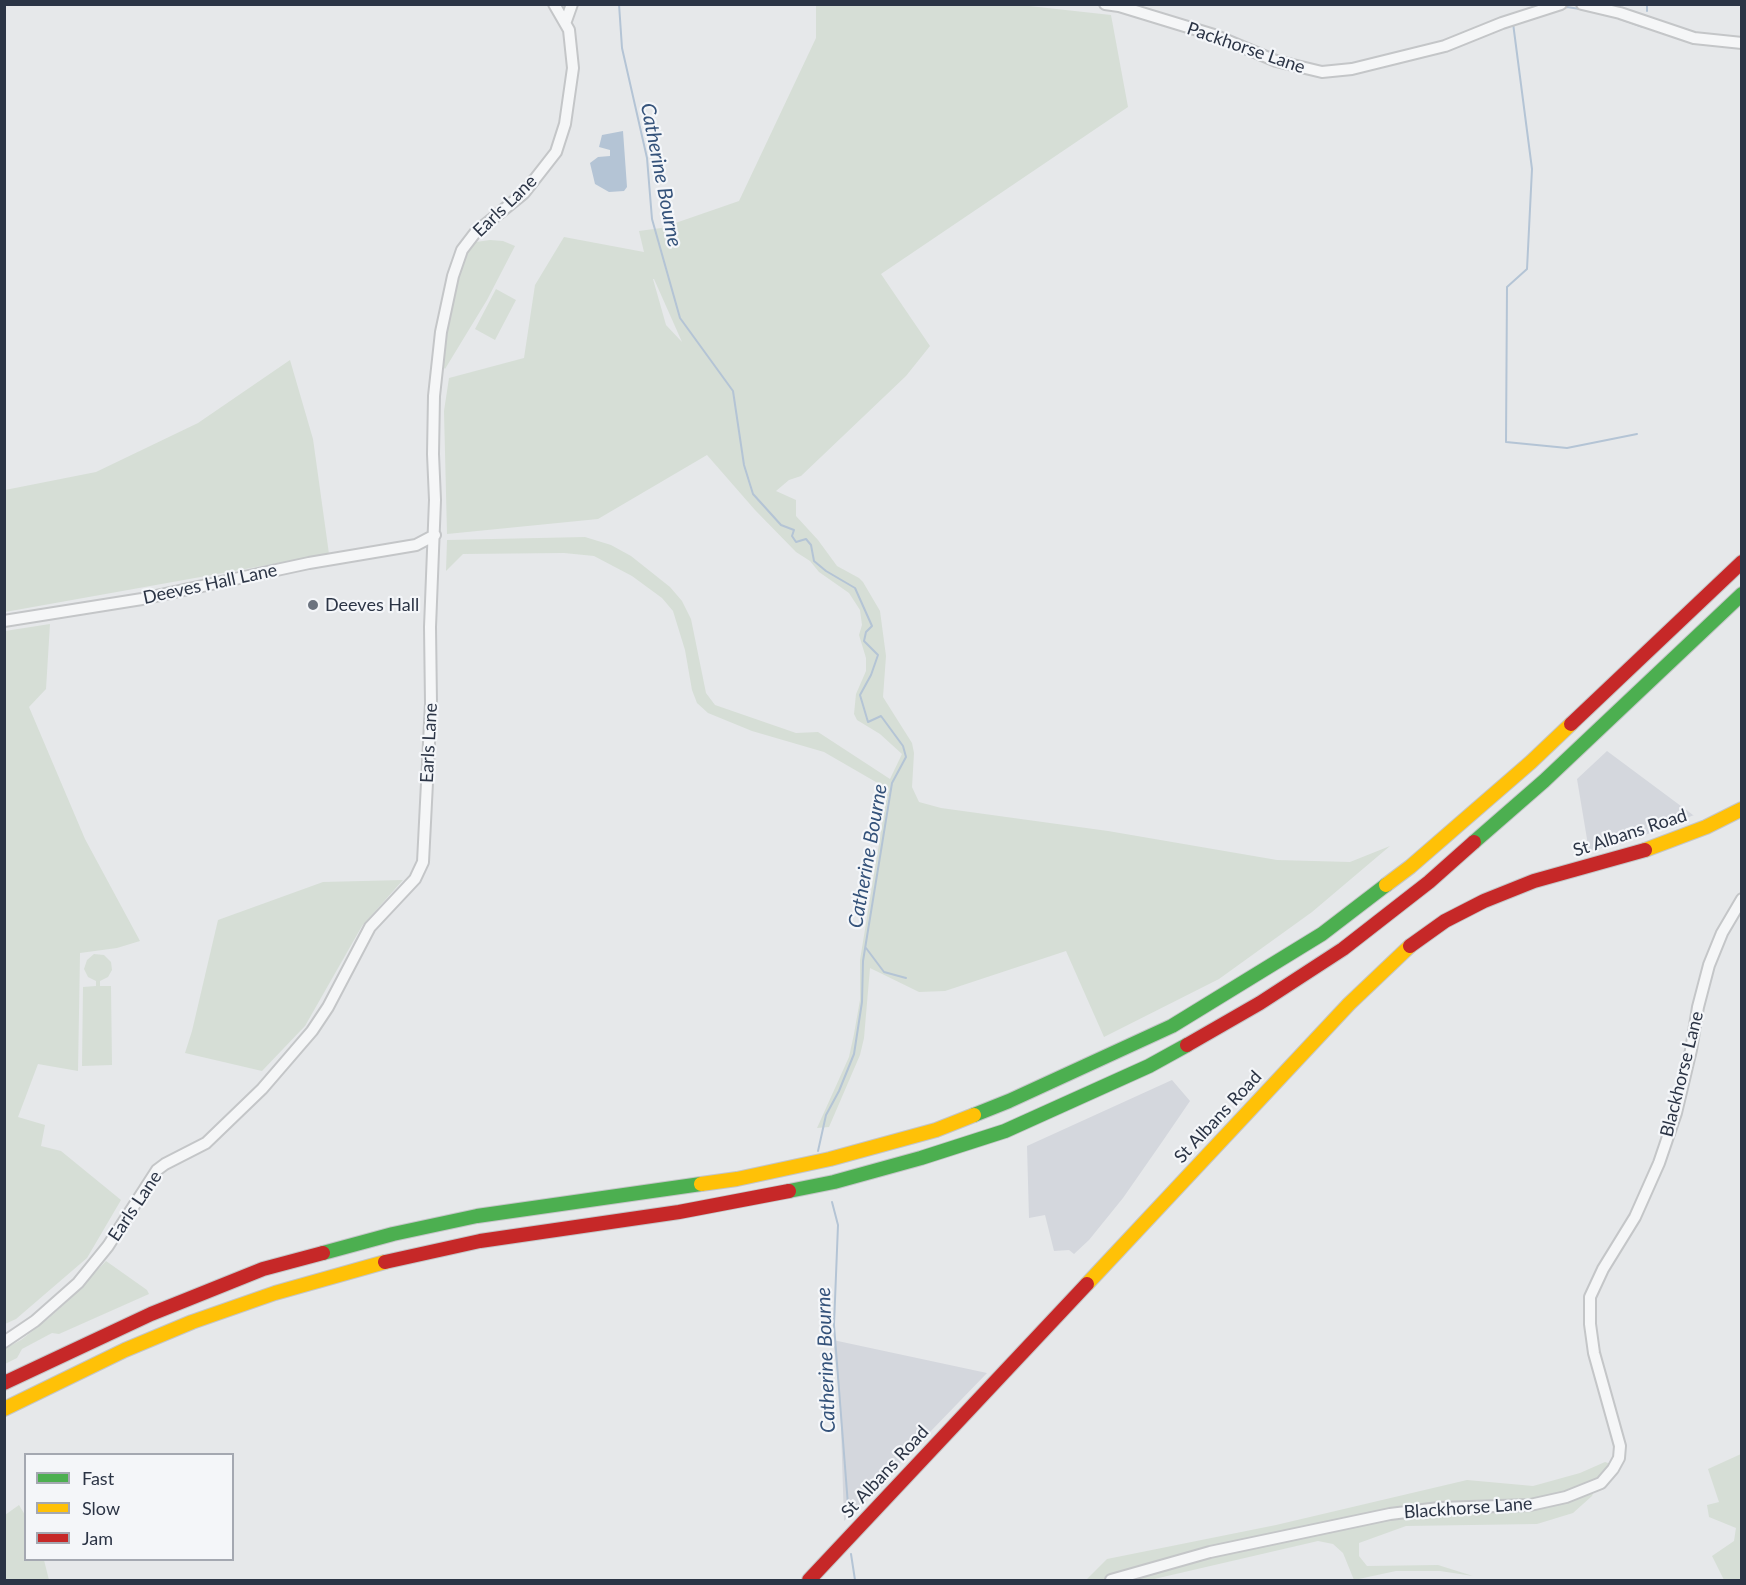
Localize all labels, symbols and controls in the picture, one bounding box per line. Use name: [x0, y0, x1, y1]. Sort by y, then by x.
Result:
street label: Packhorse Lane: [1184, 18, 1308, 78]
water label: Catherine Bourne: [635, 101, 687, 249]
street label: Earls Lane: [469, 170, 541, 242]
street label: Deeves Hall Lane: [141, 559, 279, 609]
place label: Deeves Hall: [325, 594, 419, 616]
marker: Deeves Hall: [306, 598, 320, 612]
street label: Earls Lane: [416, 702, 442, 784]
water label: Catherine Bourne: [844, 782, 892, 930]
street label: St Albans Road: [1570, 804, 1690, 862]
street label: Blackhorse Lane: [1656, 1009, 1708, 1139]
street label: St Albans Road: [1170, 1066, 1266, 1168]
street label: Earls Lane: [104, 1167, 166, 1245]
water label: Catherine Bourne: [811, 1287, 841, 1433]
street label: St Albans Road: [837, 1421, 933, 1523]
legend: [24, 1453, 234, 1561]
text: Fast: [82, 1467, 114, 1489]
street label: Blackhorse Lane: [1403, 1493, 1533, 1523]
text: Slow: [82, 1497, 120, 1519]
text: Jam: [82, 1527, 113, 1549]

